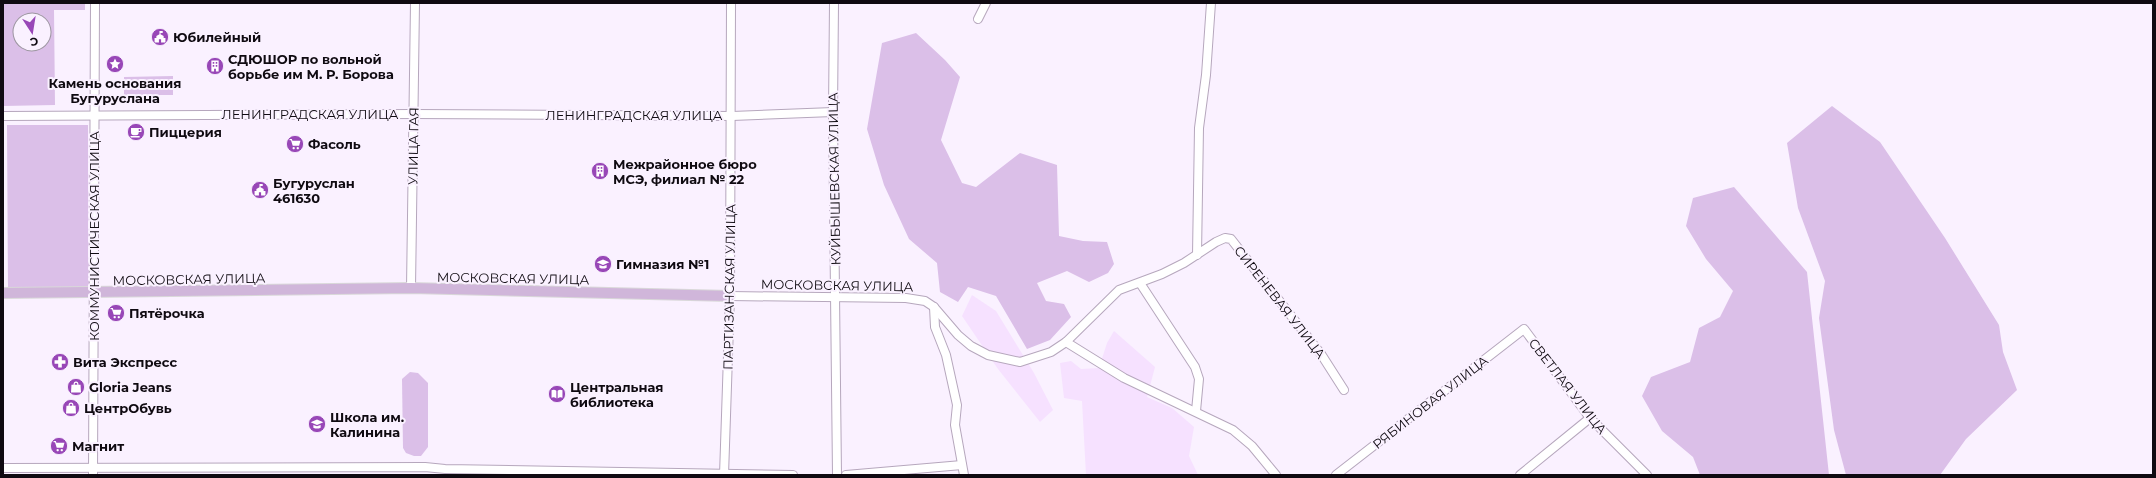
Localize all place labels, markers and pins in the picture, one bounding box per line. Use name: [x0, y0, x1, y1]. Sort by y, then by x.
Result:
public building icon: Юбилейный: [150, 27, 170, 47]
place label: Юбилейный: [173, 29, 261, 45]
place label: СДЮШОР по вольной борьбе им М. Р. Борова: [228, 51, 394, 82]
place icon: Камень основания Бугуруслана: [105, 54, 125, 74]
building icon: СДЮШОР по вольной борьбе им М. Р. Борова: [205, 56, 225, 76]
place label: Камень основания Бугуруслана: [49, 75, 181, 106]
cafe icon: Пиццерия: [126, 122, 146, 142]
place label: Пиццерия: [149, 124, 222, 140]
supermarket icon: Фасоль: [285, 134, 305, 154]
place label: Фасоль: [308, 136, 361, 152]
place label: Межрайонное бюро МСЭ, филиал № 22: [613, 156, 757, 187]
building icon: Межрайонное бюро МСЭ, филиал № 22: [590, 161, 610, 181]
place label: Бугуруслан 461630: [273, 175, 355, 206]
public building icon: Бугуруслан 461630: [250, 180, 270, 200]
school or university icon: Гимназия №1: [593, 254, 613, 274]
place label: Гимназия №1: [616, 256, 709, 272]
supermarket icon: Пятёрочка: [106, 303, 126, 323]
place label: Пятёрочка: [129, 305, 205, 321]
pharmacy icon: Вита Экспресс: [50, 352, 70, 372]
place label: Вита Экспресс: [73, 354, 177, 370]
shop icon: Gloria Jeans: [66, 377, 86, 397]
place label: Gloria Jeans: [89, 379, 172, 395]
place label: Центральная библиотека: [570, 379, 664, 410]
library icon: Центральная библиотека: [547, 384, 567, 404]
shop icon: ЦентрОбувь: [61, 398, 81, 418]
place label: ЦентрОбувь: [84, 400, 172, 416]
place label: Школа им. Калинина: [330, 409, 404, 440]
school or university icon: Школа им. Калинина: [307, 414, 327, 434]
supermarket icon: Магнит: [49, 436, 69, 456]
place label: Магнит: [72, 438, 124, 454]

